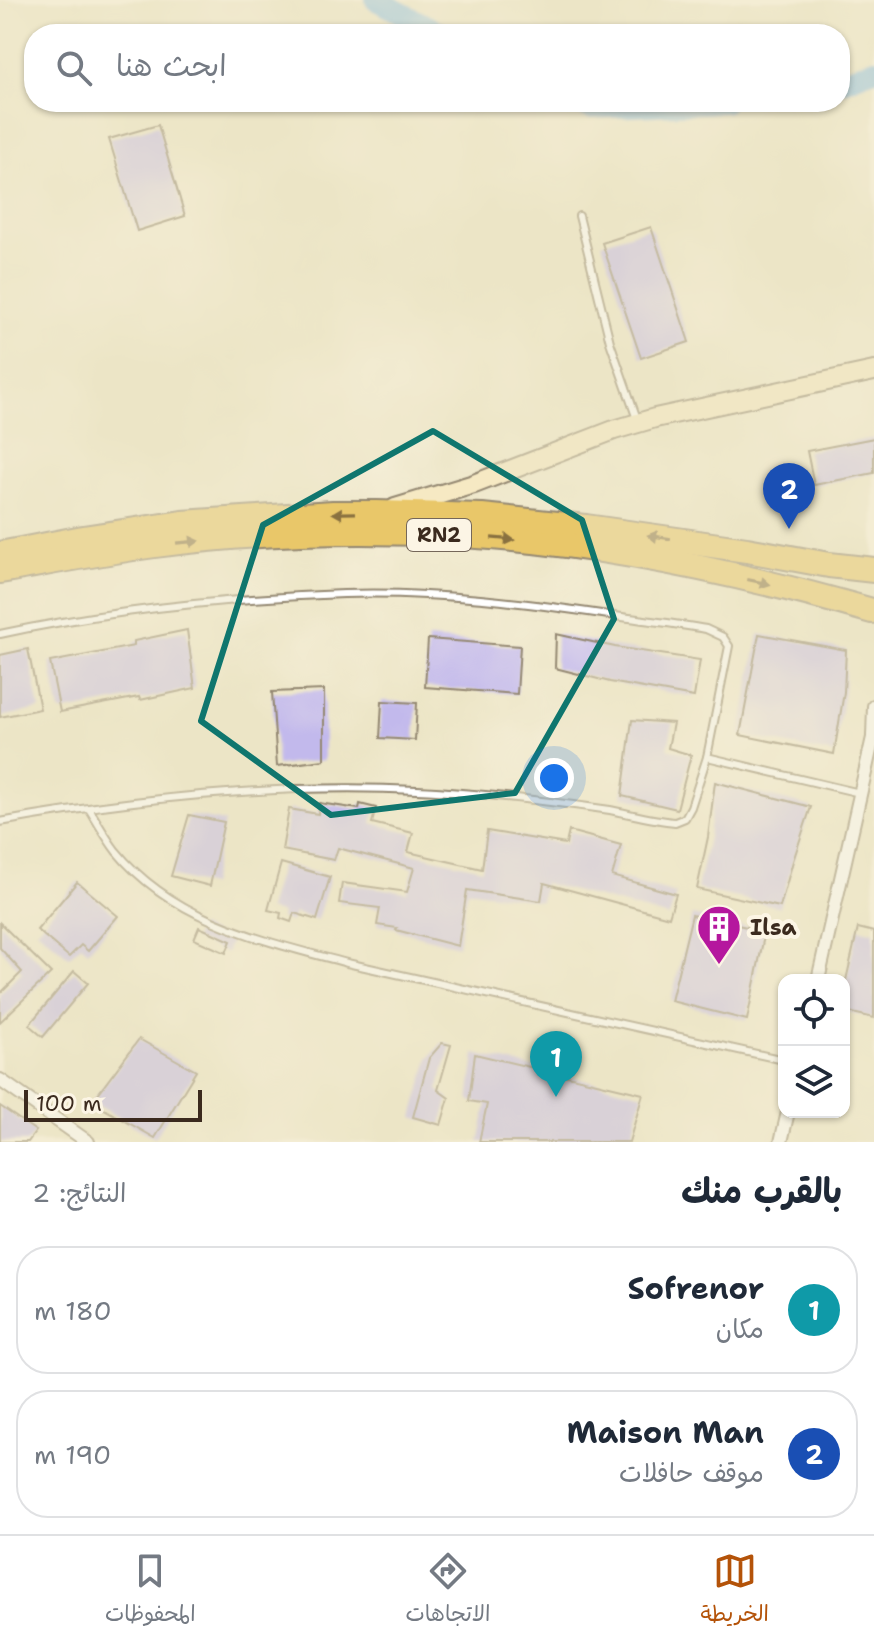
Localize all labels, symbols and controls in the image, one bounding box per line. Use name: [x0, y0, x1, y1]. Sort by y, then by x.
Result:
search box: [24, 24, 850, 112]
text: ابحث هنا: [116, 45, 227, 86]
icon: search: [52, 46, 96, 90]
pin: 2: [763, 463, 815, 529]
one-way arrow: [331, 507, 356, 519]
road number: RN2: [407, 519, 471, 551]
one-way arrow: [646, 530, 671, 543]
one-way arrow: [491, 533, 516, 546]
one-way arrow: [176, 535, 201, 548]
one-way arrow: [747, 576, 772, 589]
your location: [534, 758, 574, 798]
building icon: Ilsa: [695, 903, 743, 966]
place label: Ilsa: [750, 913, 797, 942]
map controls: [778, 974, 850, 1118]
button: locate: [778, 974, 850, 1046]
pin: 1: [530, 1031, 582, 1097]
button: layers: [778, 1046, 850, 1118]
scale bar: [24, 1086, 202, 1122]
text: 100 m: [36, 1089, 102, 1118]
text: بالقرب منك: [681, 1168, 842, 1214]
text: النتائج: 2: [32, 1175, 126, 1210]
text: Sofrenor: [628, 1268, 764, 1309]
text: 180 m: [34, 1293, 112, 1328]
text: 1: [808, 1293, 820, 1328]
text: مكان: [716, 1311, 764, 1346]
text: Maison Man: [567, 1412, 764, 1453]
text: 190 m: [34, 1437, 111, 1472]
text: 2: [805, 1437, 823, 1472]
text: موقف حافلات: [619, 1455, 764, 1490]
tab: المحفوظات: [105, 1549, 196, 1633]
tab: الاتجاهات: [405, 1549, 490, 1633]
tab: الخريطة: [700, 1549, 769, 1633]

